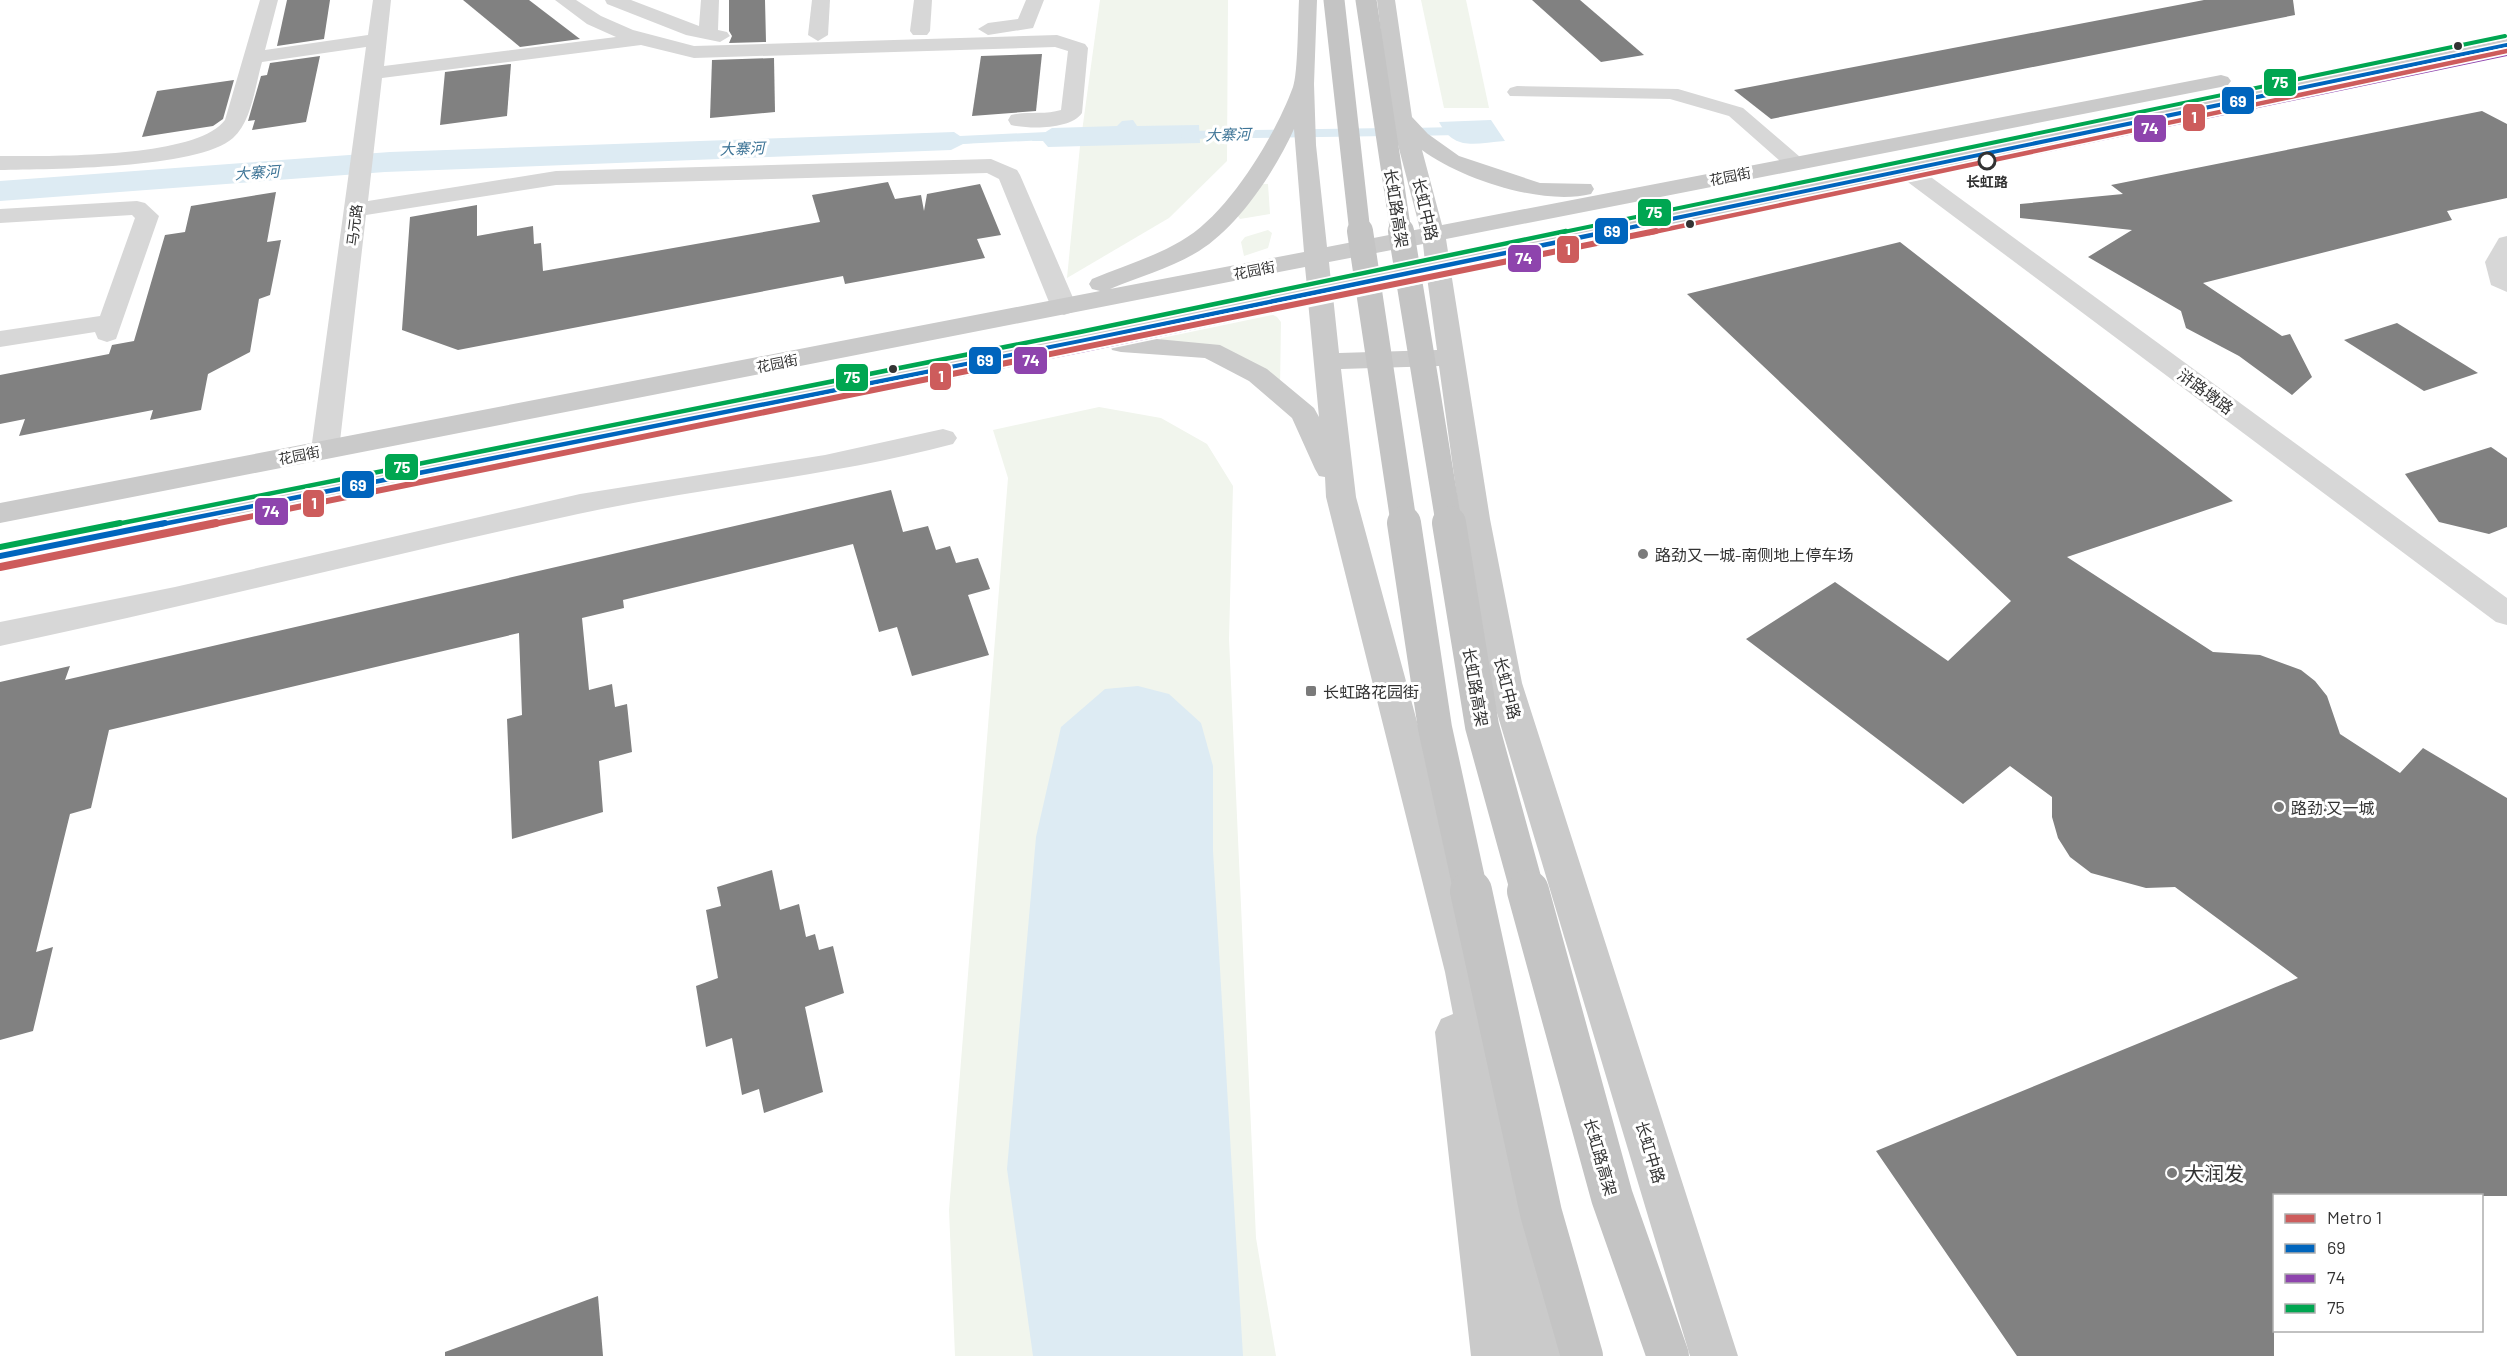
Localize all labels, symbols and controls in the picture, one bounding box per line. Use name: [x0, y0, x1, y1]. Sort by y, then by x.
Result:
unlabelled marker: [2452, 40, 2464, 52]
line badge: 75: [2263, 68, 2297, 97]
text: 75: [2272, 72, 2289, 91]
line badge: 69: [2221, 86, 2255, 115]
text: 69: [2229, 91, 2247, 110]
line badge: 1: [2182, 103, 2206, 132]
text: 1: [2191, 107, 2197, 126]
line badge: 74: [2133, 114, 2167, 143]
text: 74: [2141, 118, 2159, 137]
water label: 大寨河: [1205, 125, 1254, 143]
water label: 大寨河: [719, 138, 768, 158]
marker: 长虹路: [1978, 152, 1996, 170]
water label: 大寨河: [234, 161, 283, 183]
street label: 花园街: [1708, 164, 1752, 188]
street label: 长虹路高架: [1381, 167, 1413, 249]
place label: 长虹路: [1966, 173, 2008, 190]
street label: 长虹中路: [1410, 176, 1442, 242]
line badge: 75: [1637, 198, 1672, 227]
text: 75: [1646, 202, 1663, 221]
street label: 马元路: [343, 203, 365, 247]
line badge: 69: [1594, 217, 1629, 245]
unlabelled marker: [1684, 218, 1696, 230]
text: 69: [1603, 221, 1621, 240]
line badge: 1: [1556, 235, 1580, 264]
text: 1: [1565, 239, 1571, 258]
line badge: 74: [1507, 244, 1542, 273]
text: 74: [1515, 248, 1533, 267]
street label: 花园街: [1232, 258, 1276, 282]
line badge: 69: [968, 346, 1002, 375]
line badge: 74: [1013, 346, 1048, 375]
text: 69: [976, 350, 994, 369]
text: 74: [1022, 350, 1040, 369]
street label: 花园街: [755, 351, 799, 375]
line badge: 1: [929, 362, 952, 391]
line badge: 75: [835, 363, 869, 392]
unlabelled marker: [887, 363, 899, 375]
street label: 浒路墩路: [2175, 365, 2237, 417]
text: 1: [938, 366, 944, 385]
text: 75: [844, 367, 861, 386]
street label: 花园街: [277, 443, 321, 467]
line badge: 75: [384, 453, 419, 481]
text: 75: [394, 457, 411, 476]
line badge: 69: [341, 470, 375, 499]
text: 69: [349, 475, 367, 494]
line badge: 1: [302, 489, 325, 518]
text: 1: [311, 493, 317, 512]
line badge: 74: [254, 497, 289, 526]
text: 74: [262, 501, 280, 520]
place label: 路劲又一城-南侧地上停车场: [1655, 545, 1853, 564]
marker: 路劲又一城-南侧地上停车场: [1636, 547, 1650, 561]
street label: 长虹路高架: [1460, 646, 1492, 728]
street label: 长虹中路: [1491, 655, 1525, 721]
place label: 长虹路花园街: [1323, 682, 1419, 701]
marker: 长虹路花园街: [1304, 684, 1318, 698]
place label: 路劲·又一城: [2291, 798, 2374, 817]
marker: 路劲·又一城: [2272, 800, 2286, 814]
street label: 长虹路高架: [1581, 1116, 1621, 1198]
street label: 长虹中路: [1633, 1119, 1669, 1185]
place label: 大润发: [2184, 1161, 2244, 1185]
marker: 大润发: [2165, 1166, 2179, 1180]
legend: [2273, 1194, 2483, 1332]
text: Metro 1: [2327, 1206, 2382, 1228]
text: 69: [2327, 1236, 2346, 1258]
text: 74: [2327, 1266, 2345, 1288]
text: 75: [2327, 1296, 2345, 1318]

